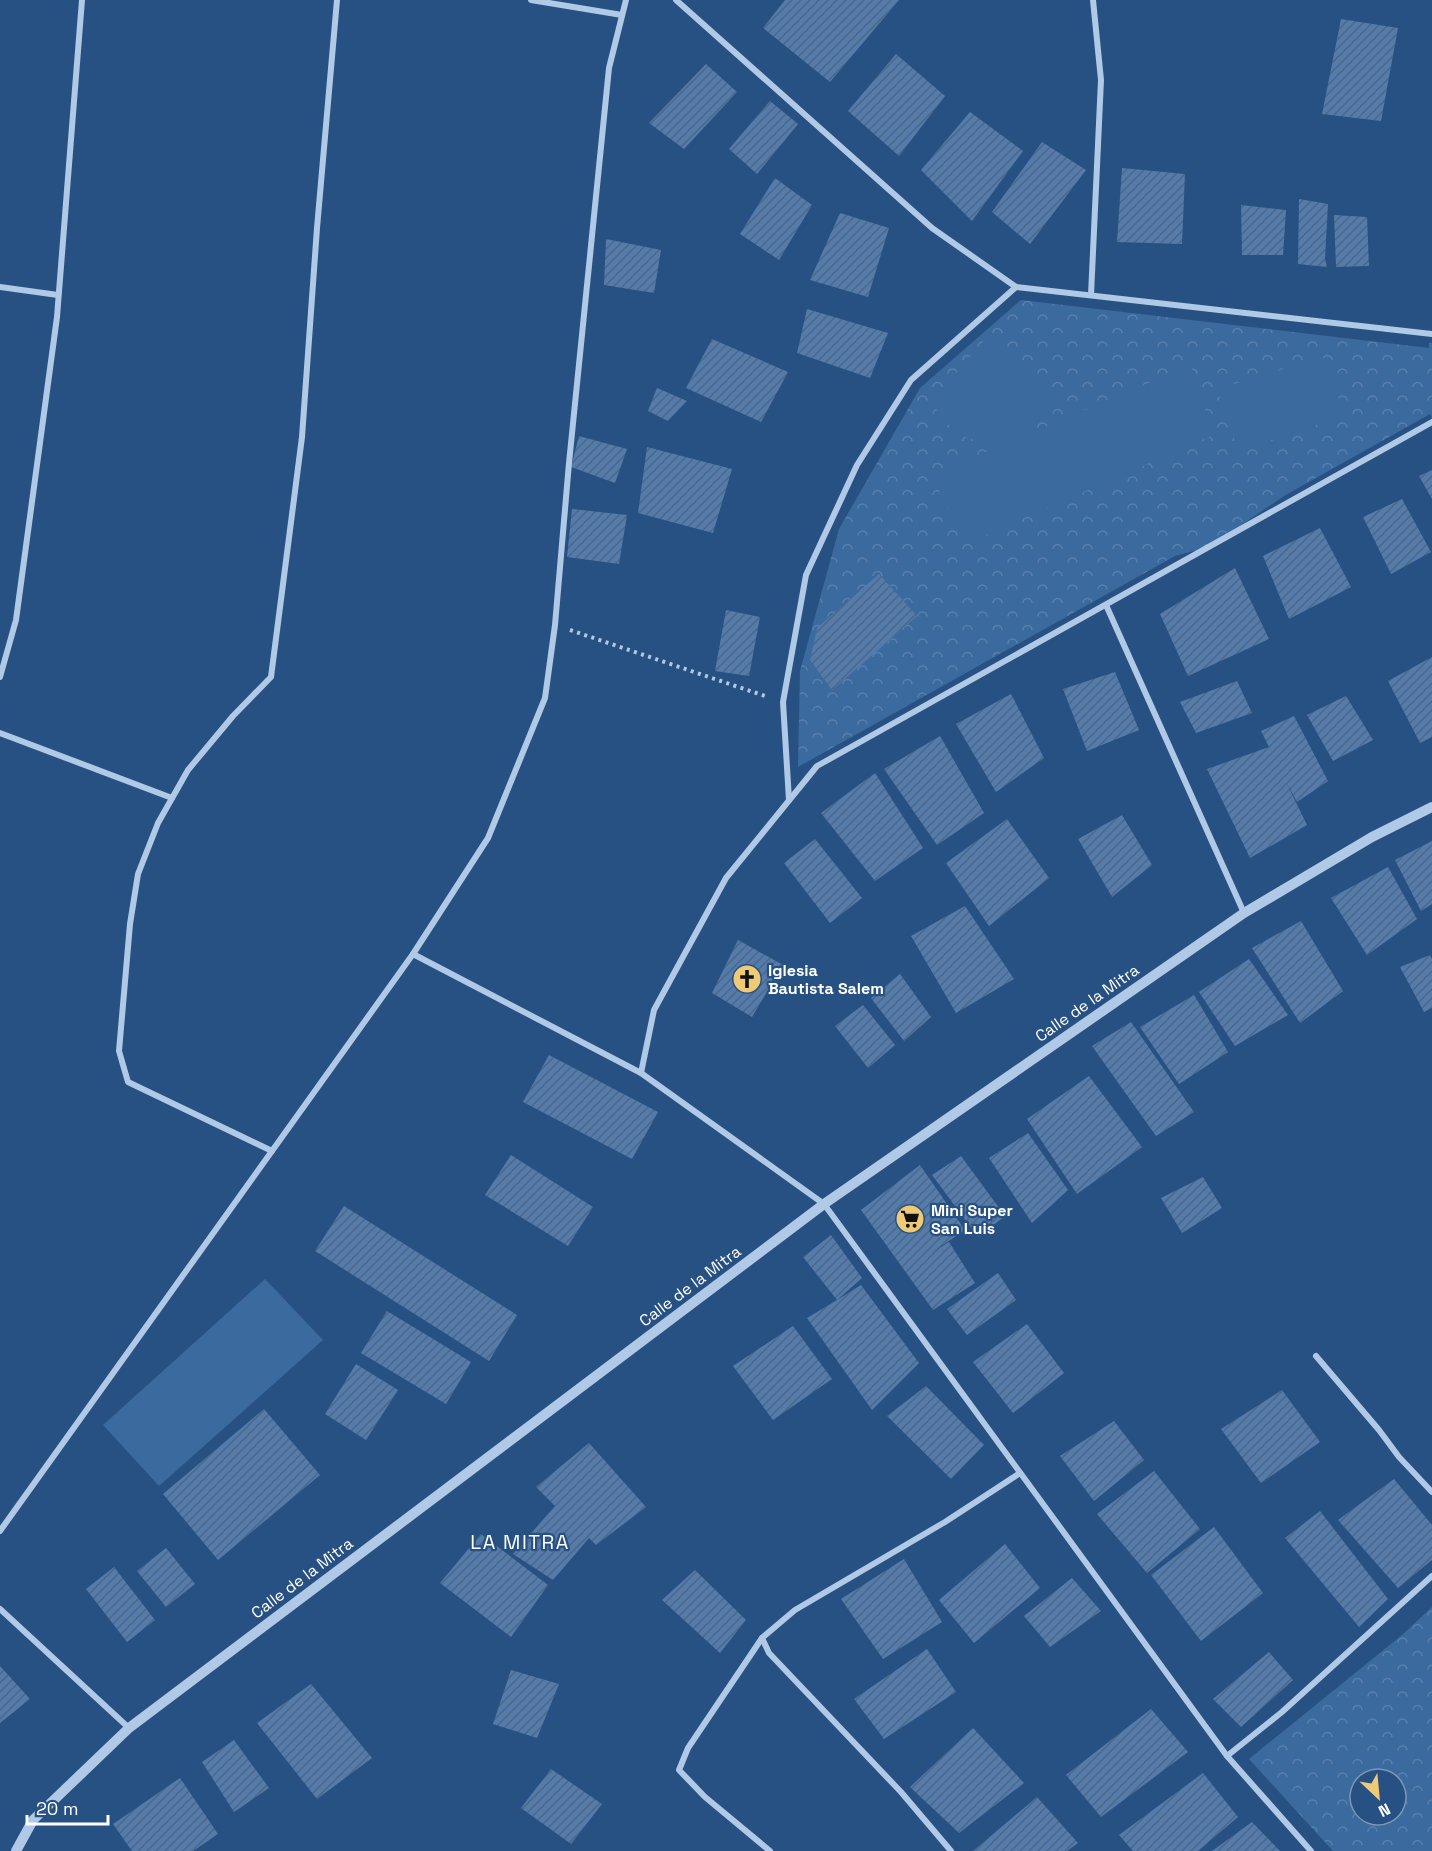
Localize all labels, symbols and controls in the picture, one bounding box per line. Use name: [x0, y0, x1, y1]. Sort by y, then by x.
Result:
street label: Calle de la Mitra: [1031, 959, 1143, 1047]
place label: Iglesia Bautista Salem: [768, 960, 884, 999]
church icon: Iglesia Bautista Salem: [731, 963, 763, 995]
place label: Mini Super San Luis: [931, 1200, 1013, 1239]
supermarket icon: Mini Super San Luis: [894, 1203, 926, 1235]
street label: Calle de la Mitra: [635, 1241, 745, 1331]
district label: LA MITRA: [470, 1529, 570, 1555]
street label: Calle de la Mitra: [247, 1533, 357, 1623]
north arrow: [1348, 1767, 1408, 1827]
scale bar: [27, 1788, 108, 1826]
text: 20 m: [36, 1797, 79, 1820]
text: N: [1375, 1798, 1394, 1822]

